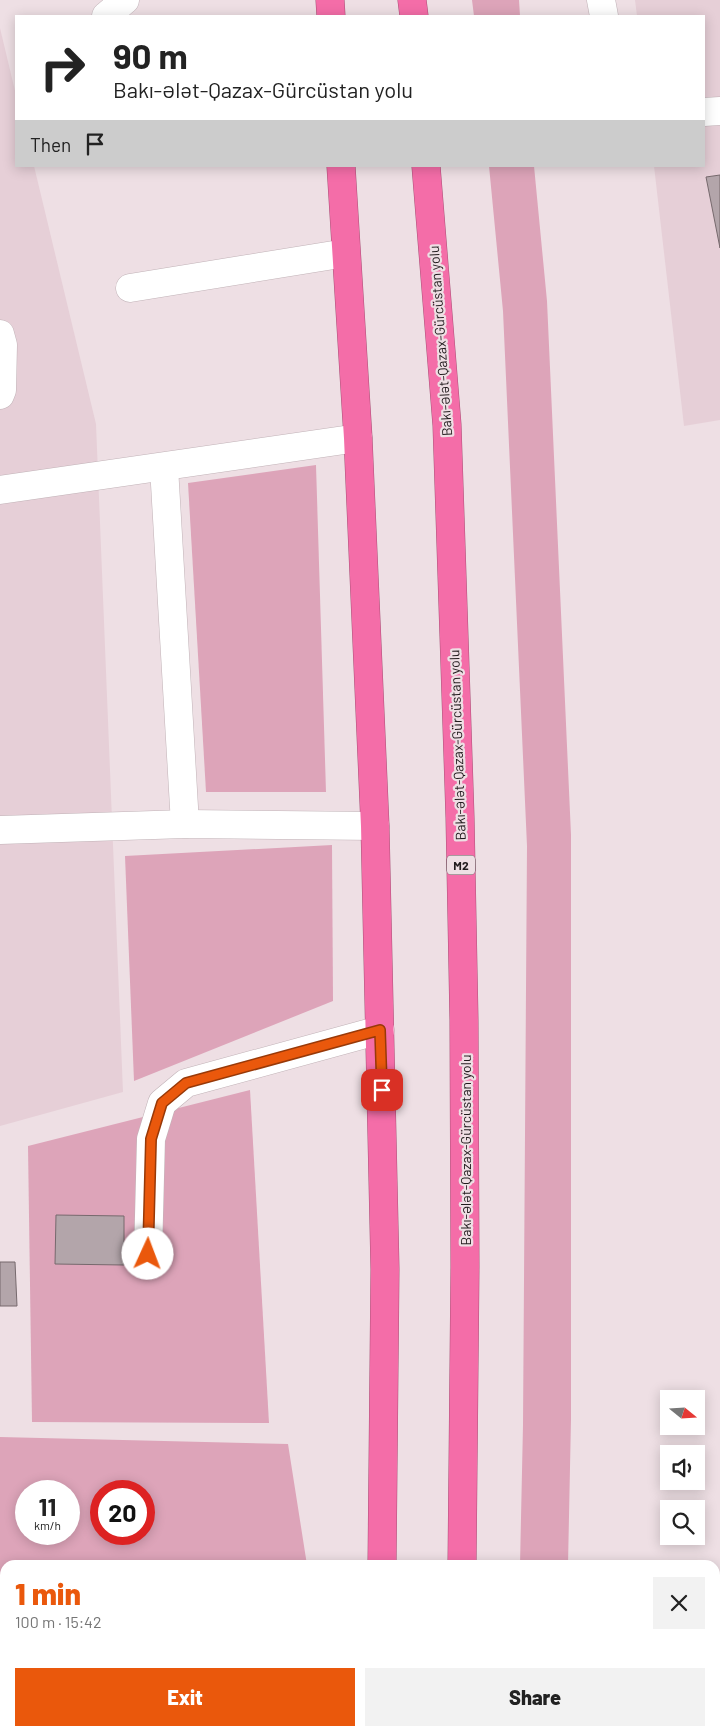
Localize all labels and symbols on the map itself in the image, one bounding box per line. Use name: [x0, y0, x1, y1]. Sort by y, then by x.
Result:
street label: Bakı-Ələt-Qazax-Gürcüstan yolu: [425, 245, 455, 437]
street label: Bakı-Ələt-Qazax-Gürcüstan yolu: [445, 649, 469, 841]
road number: M2: [447, 856, 475, 874]
street label: Bakı-Ələt-Qazax-Gürcüstan yolu: [457, 1055, 474, 1245]
pin: [361, 1069, 403, 1111]
position arrow: [121, 1227, 173, 1279]
north arrow: [660, 1390, 705, 1435]
speed limit sign: 20: [90, 1480, 155, 1545]

